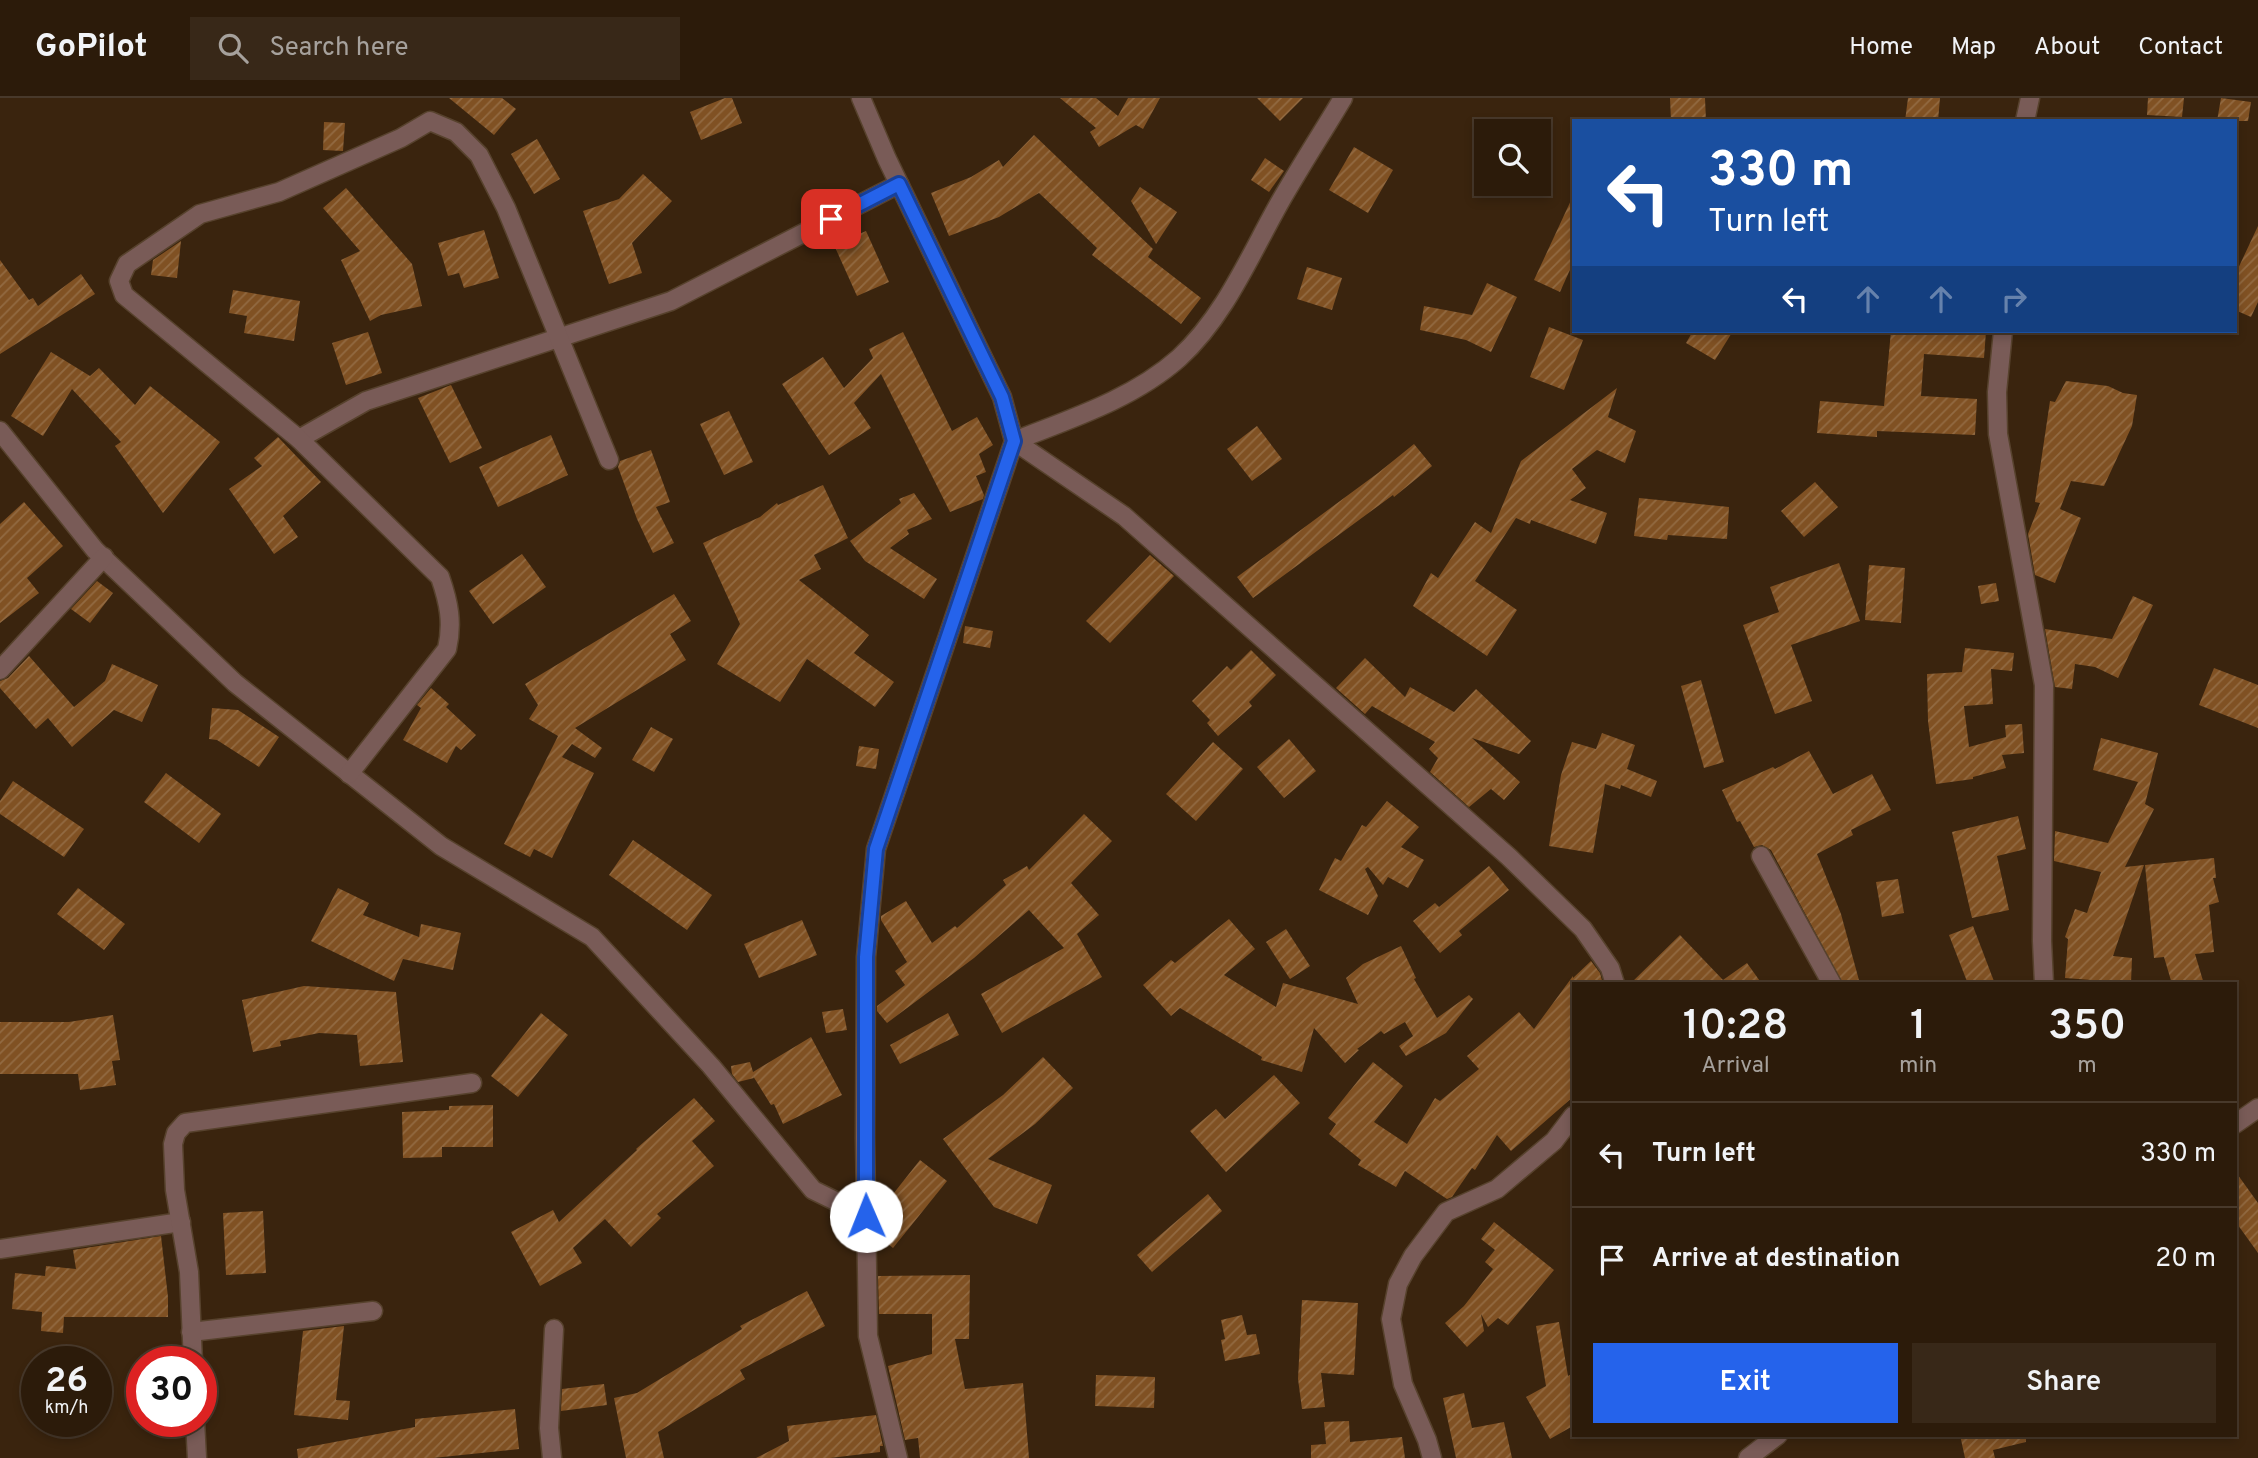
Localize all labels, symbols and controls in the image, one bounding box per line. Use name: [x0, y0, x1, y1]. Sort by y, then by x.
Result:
search box: [190, 17, 680, 80]
text: GoPilot: [35, 27, 148, 69]
icon: search: [214, 29, 252, 67]
text: Search here: [270, 32, 408, 65]
text: Home: [1849, 33, 1913, 63]
text: Map: [1951, 33, 1996, 63]
text: About: [2034, 33, 2100, 63]
text: Contact: [2138, 33, 2223, 63]
map controls: [1474, 119, 1551, 196]
button: search: [1474, 119, 1551, 196]
text: 330 m: [1708, 142, 1853, 204]
icon: left: [1593, 147, 1684, 238]
pin: [801, 189, 861, 249]
icon: arrive: [812, 200, 850, 238]
text: Turn left: [1708, 203, 1829, 243]
icon: left: [1776, 280, 1814, 318]
icon: ahead: [1849, 280, 1887, 318]
icon: ahead: [1922, 280, 1960, 318]
icon: right: [1995, 280, 2033, 318]
text: 10:28: [1683, 1001, 1788, 1054]
text: 1: [1910, 1001, 1926, 1054]
text: 350: [2048, 1001, 2126, 1054]
text: Arrival: [1701, 1052, 1770, 1081]
text: min: [1899, 1052, 1937, 1081]
text: m: [2077, 1052, 2097, 1081]
icon: left: [1593, 1136, 1631, 1174]
text: Turn left: [1652, 1138, 1756, 1171]
text: 330 m: [2140, 1138, 2216, 1171]
position arrow: [829, 1179, 903, 1253]
icon: arrive: [1593, 1241, 1631, 1279]
text: Arrive at destination: [1652, 1243, 1900, 1276]
text: 20 m: [2155, 1243, 2216, 1276]
button: Exit: [1593, 1343, 1898, 1423]
button: Share: [1912, 1343, 2216, 1423]
speed limit sign: 30: [126, 1346, 217, 1437]
text: 26: [45, 1360, 88, 1404]
text: km/h: [45, 1397, 88, 1420]

